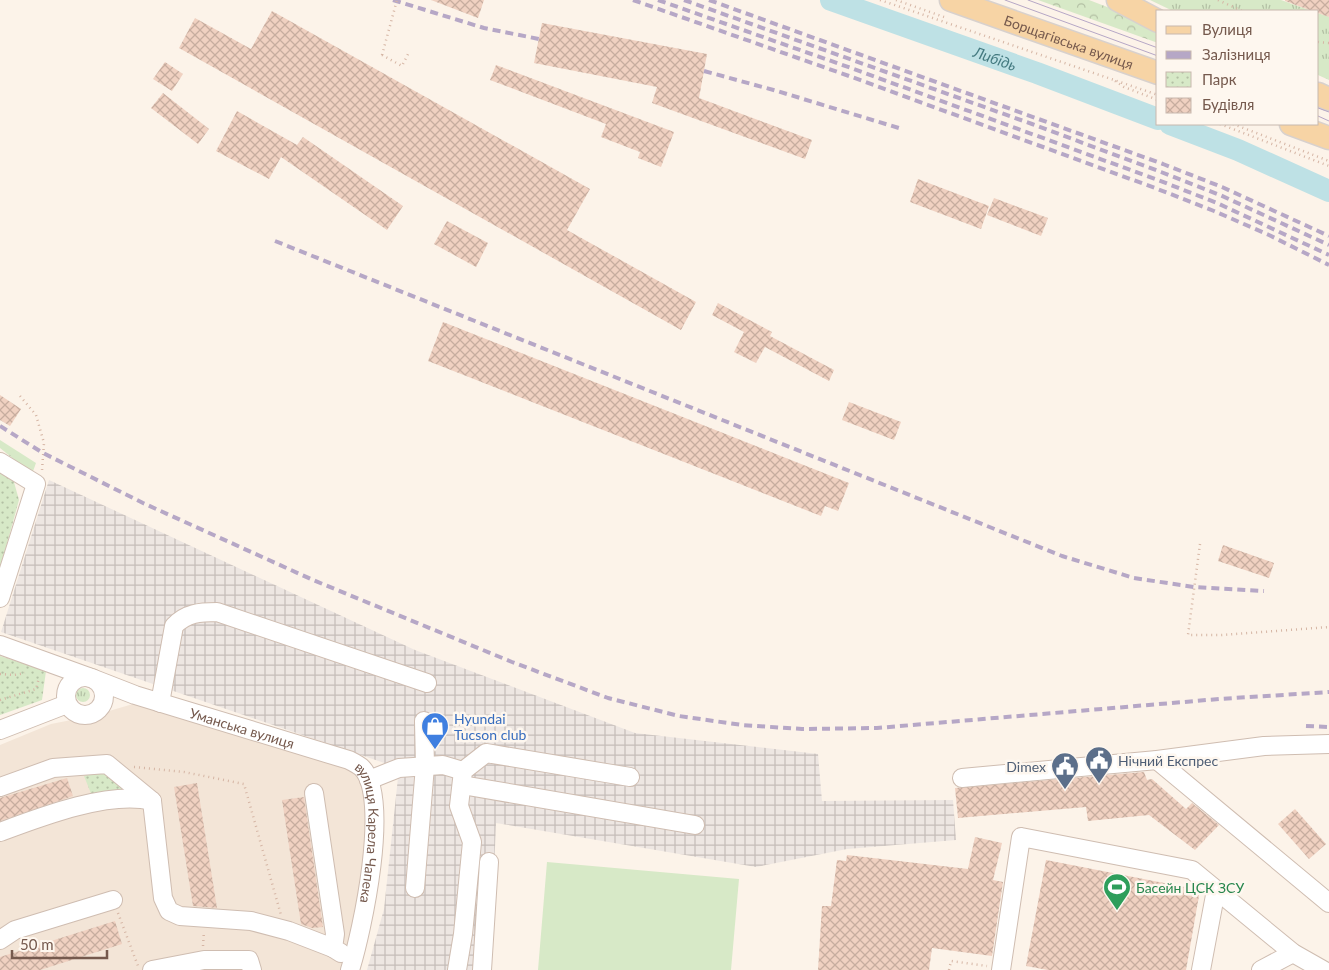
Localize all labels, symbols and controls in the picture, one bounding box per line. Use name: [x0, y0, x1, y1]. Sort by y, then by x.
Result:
legend: [1156, 10, 1319, 125]
street label: Борщагівська вулиця: [1002, 11, 1136, 72]
text: Вулиця: [1202, 20, 1252, 38]
water label: Либідь: [970, 42, 1019, 74]
text: Залізниця: [1202, 45, 1271, 63]
text: Парк: [1202, 70, 1237, 88]
text: Будівля: [1202, 95, 1254, 113]
street label: Уманська вулиця: [188, 704, 297, 751]
place label: Hyundai Tucson club: [454, 710, 526, 743]
shop icon: Hyundai Tucson club: [420, 711, 450, 750]
public building icon: Нічний Експрес: [1084, 745, 1114, 784]
public building icon: Dimex: [1050, 751, 1080, 790]
place label: Нічний Експрес: [1118, 752, 1218, 769]
street label: вулиця Карела Чапека: [352, 757, 383, 905]
place label: Dimex: [1006, 758, 1046, 775]
sports icon: Басейн ЦСК ЗСУ: [1102, 872, 1132, 911]
place label: Басейн ЦСК ЗСУ: [1136, 879, 1244, 896]
scale bar: [12, 928, 108, 960]
text: 50 m: [20, 935, 54, 953]

